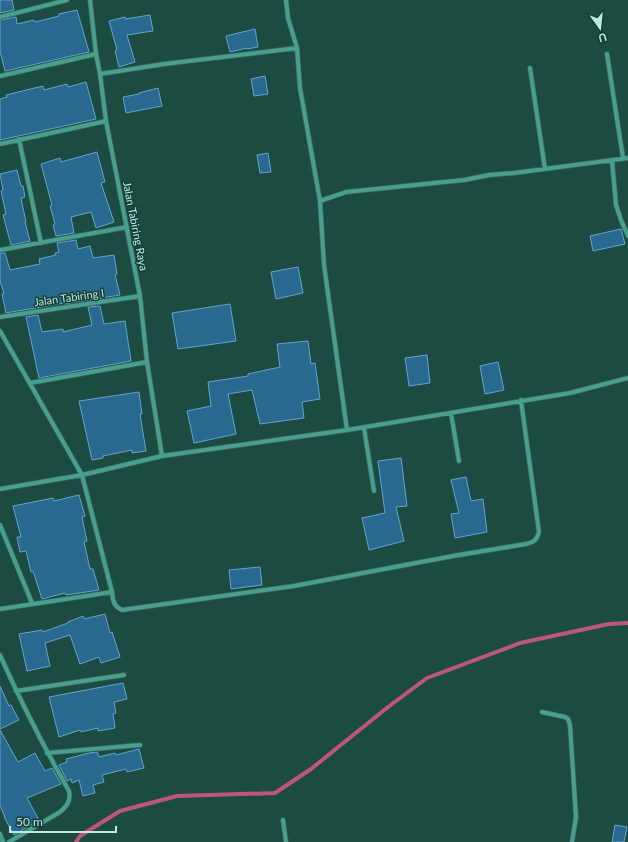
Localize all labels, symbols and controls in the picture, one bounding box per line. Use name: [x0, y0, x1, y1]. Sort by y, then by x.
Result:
north arrow: [580, 8, 620, 48]
text: U: [597, 31, 608, 45]
street label: Jalan Tabiring Raya: [121, 180, 151, 272]
street label: Jalan Tabiring I: [33, 286, 105, 308]
scale bar: [10, 808, 116, 834]
text: 50 m: [16, 814, 43, 829]

